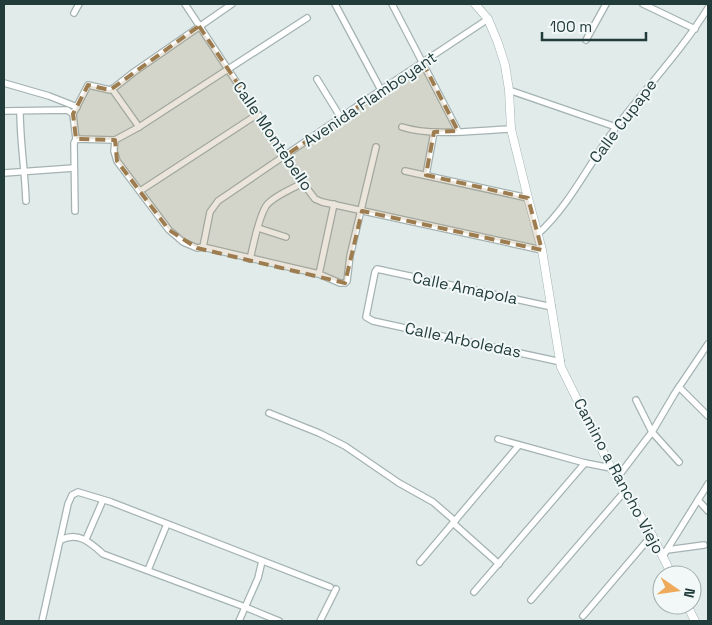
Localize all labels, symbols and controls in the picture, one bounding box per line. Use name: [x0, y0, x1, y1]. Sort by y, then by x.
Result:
scale bar: [542, 10, 646, 42]
text: 100 m: [550, 17, 592, 36]
street label: Avenida Flamboyant: [299, 47, 441, 151]
street label: Calle Cupape: [584, 75, 662, 167]
street label: Calle Montebello: [228, 77, 318, 195]
street label: Calle Amapola: [410, 267, 520, 309]
street label: Calle Arboledas: [403, 317, 523, 363]
street label: Camino a Rancho Viejo: [569, 394, 669, 558]
north arrow: [652, 565, 702, 615]
text: N: [680, 586, 699, 600]

